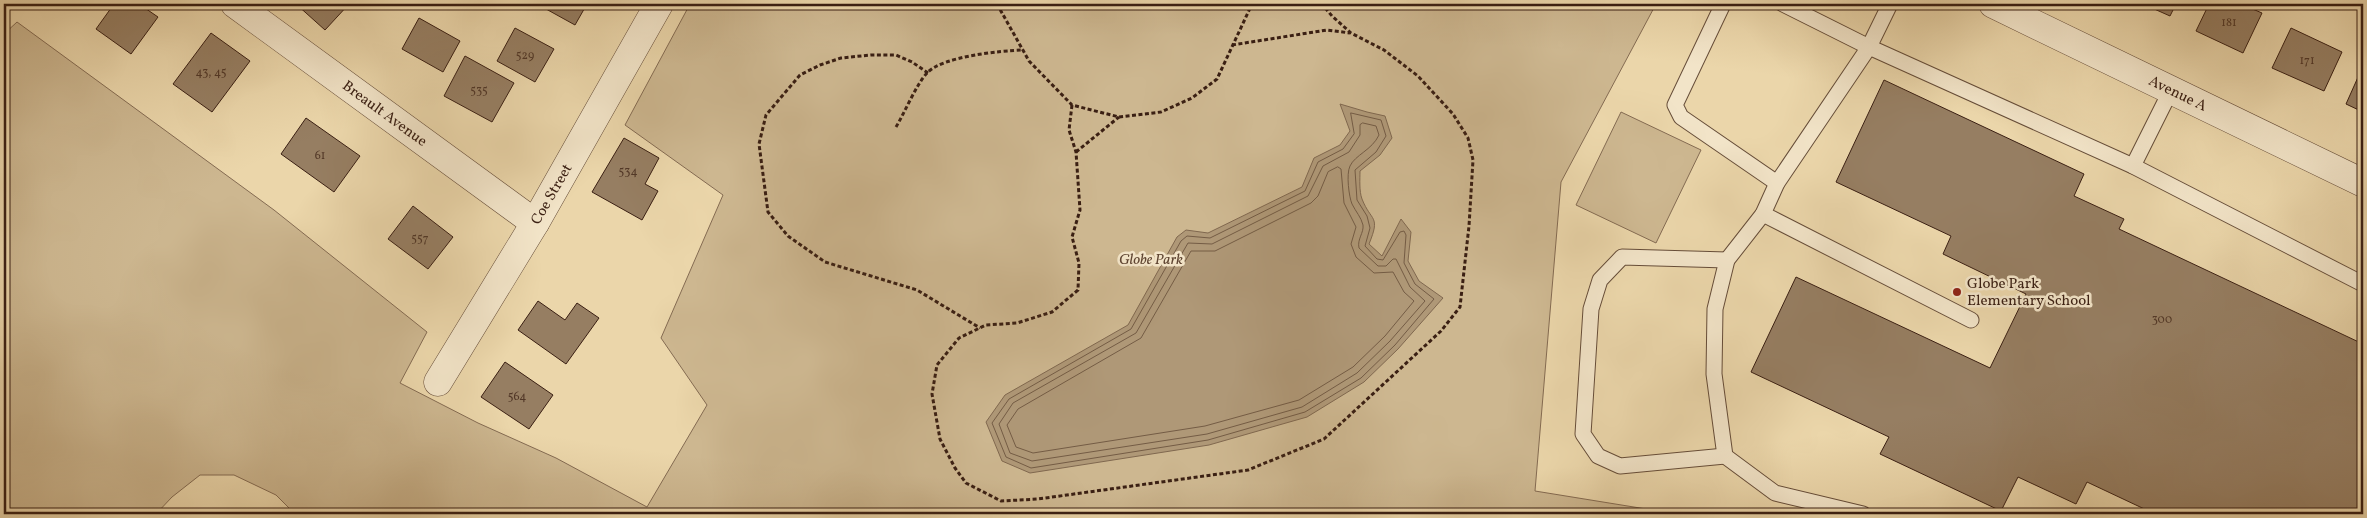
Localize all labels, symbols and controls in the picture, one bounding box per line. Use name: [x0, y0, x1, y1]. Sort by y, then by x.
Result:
house number: 181: [2221, 15, 2237, 31]
house number: 529: [516, 48, 534, 64]
house number: 171: [2299, 53, 2315, 69]
house number: 43, 45: [196, 65, 227, 81]
street label: Avenue A: [2145, 71, 2210, 118]
street label: Breault Avenue: [337, 76, 431, 152]
house number: 535: [470, 83, 488, 99]
house number: 61: [315, 148, 325, 164]
street label: Coe Street: [526, 160, 578, 229]
house number: 534: [618, 164, 638, 180]
house number: 557: [411, 231, 429, 247]
park label: Globe Park: [1119, 250, 1183, 271]
place label: Globe Park Elementary School: [1967, 274, 2090, 312]
marker: Globe Park Elementary School: [1951, 286, 1963, 298]
house number: 300: [2152, 312, 2172, 328]
house number: 564: [508, 389, 526, 405]

